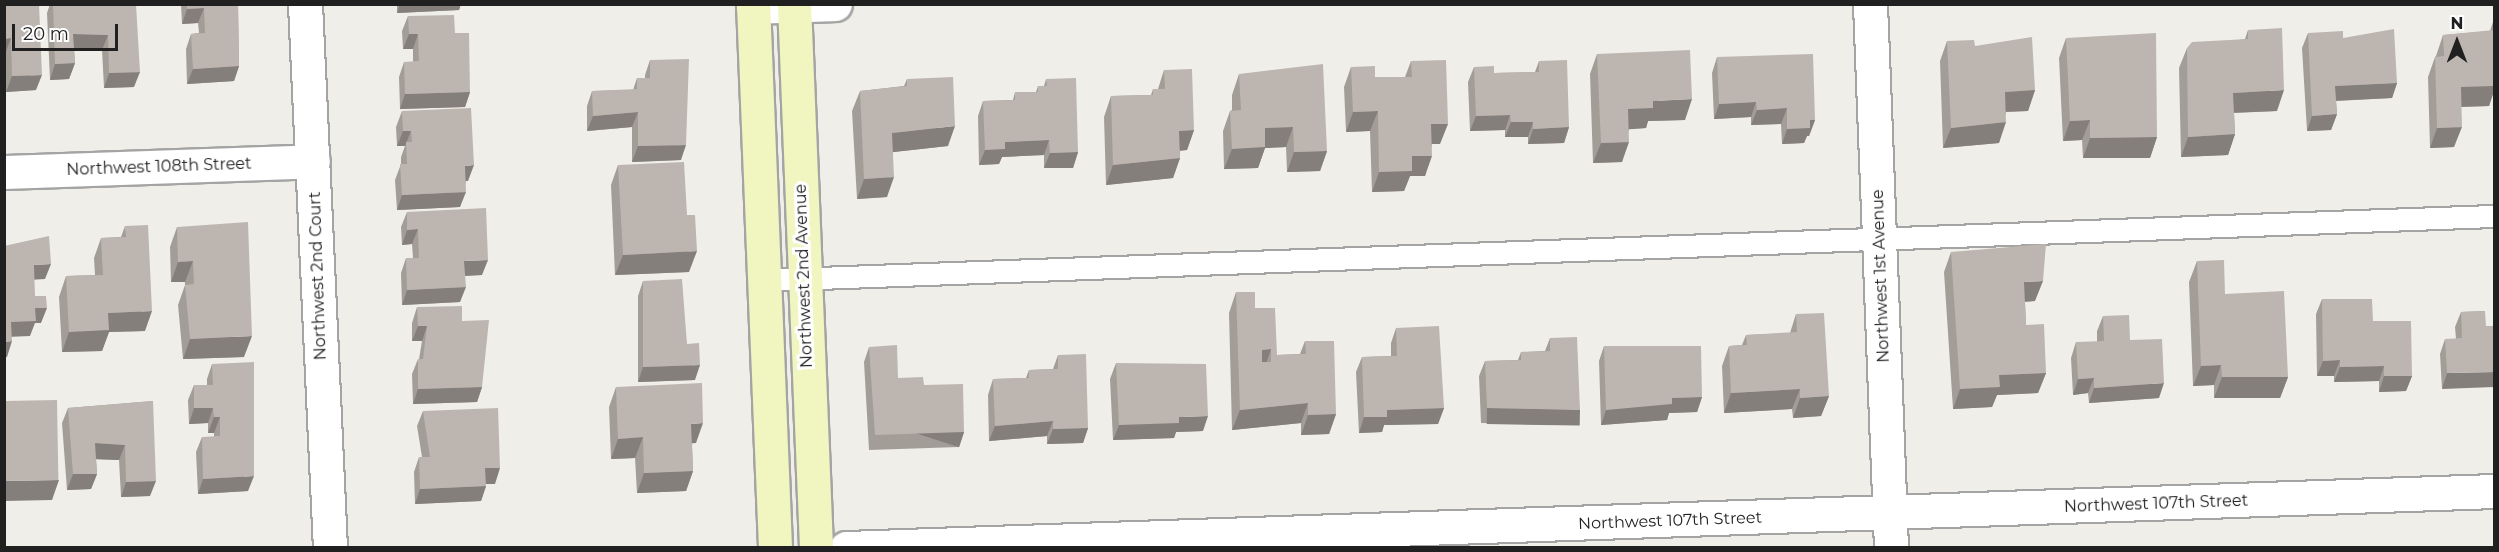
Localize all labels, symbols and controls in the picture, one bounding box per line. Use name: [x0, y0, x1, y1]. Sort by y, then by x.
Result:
scale bar: [15, 12, 122, 50]
north arrow: [2427, 12, 2487, 72]
text: N: [2451, 14, 2463, 33]
text: 20 m: [23, 23, 69, 45]
street label: Northwest 108th Street: [66, 154, 252, 180]
street label: Northwest 2nd Avenue: [791, 184, 817, 368]
street label: Northwest 1st Avenue: [1868, 189, 1894, 363]
street label: Northwest 2nd Court: [305, 191, 331, 361]
street label: Northwest 107th Street: [2064, 491, 2248, 517]
street label: Northwest 107th Street: [1578, 508, 1762, 534]

